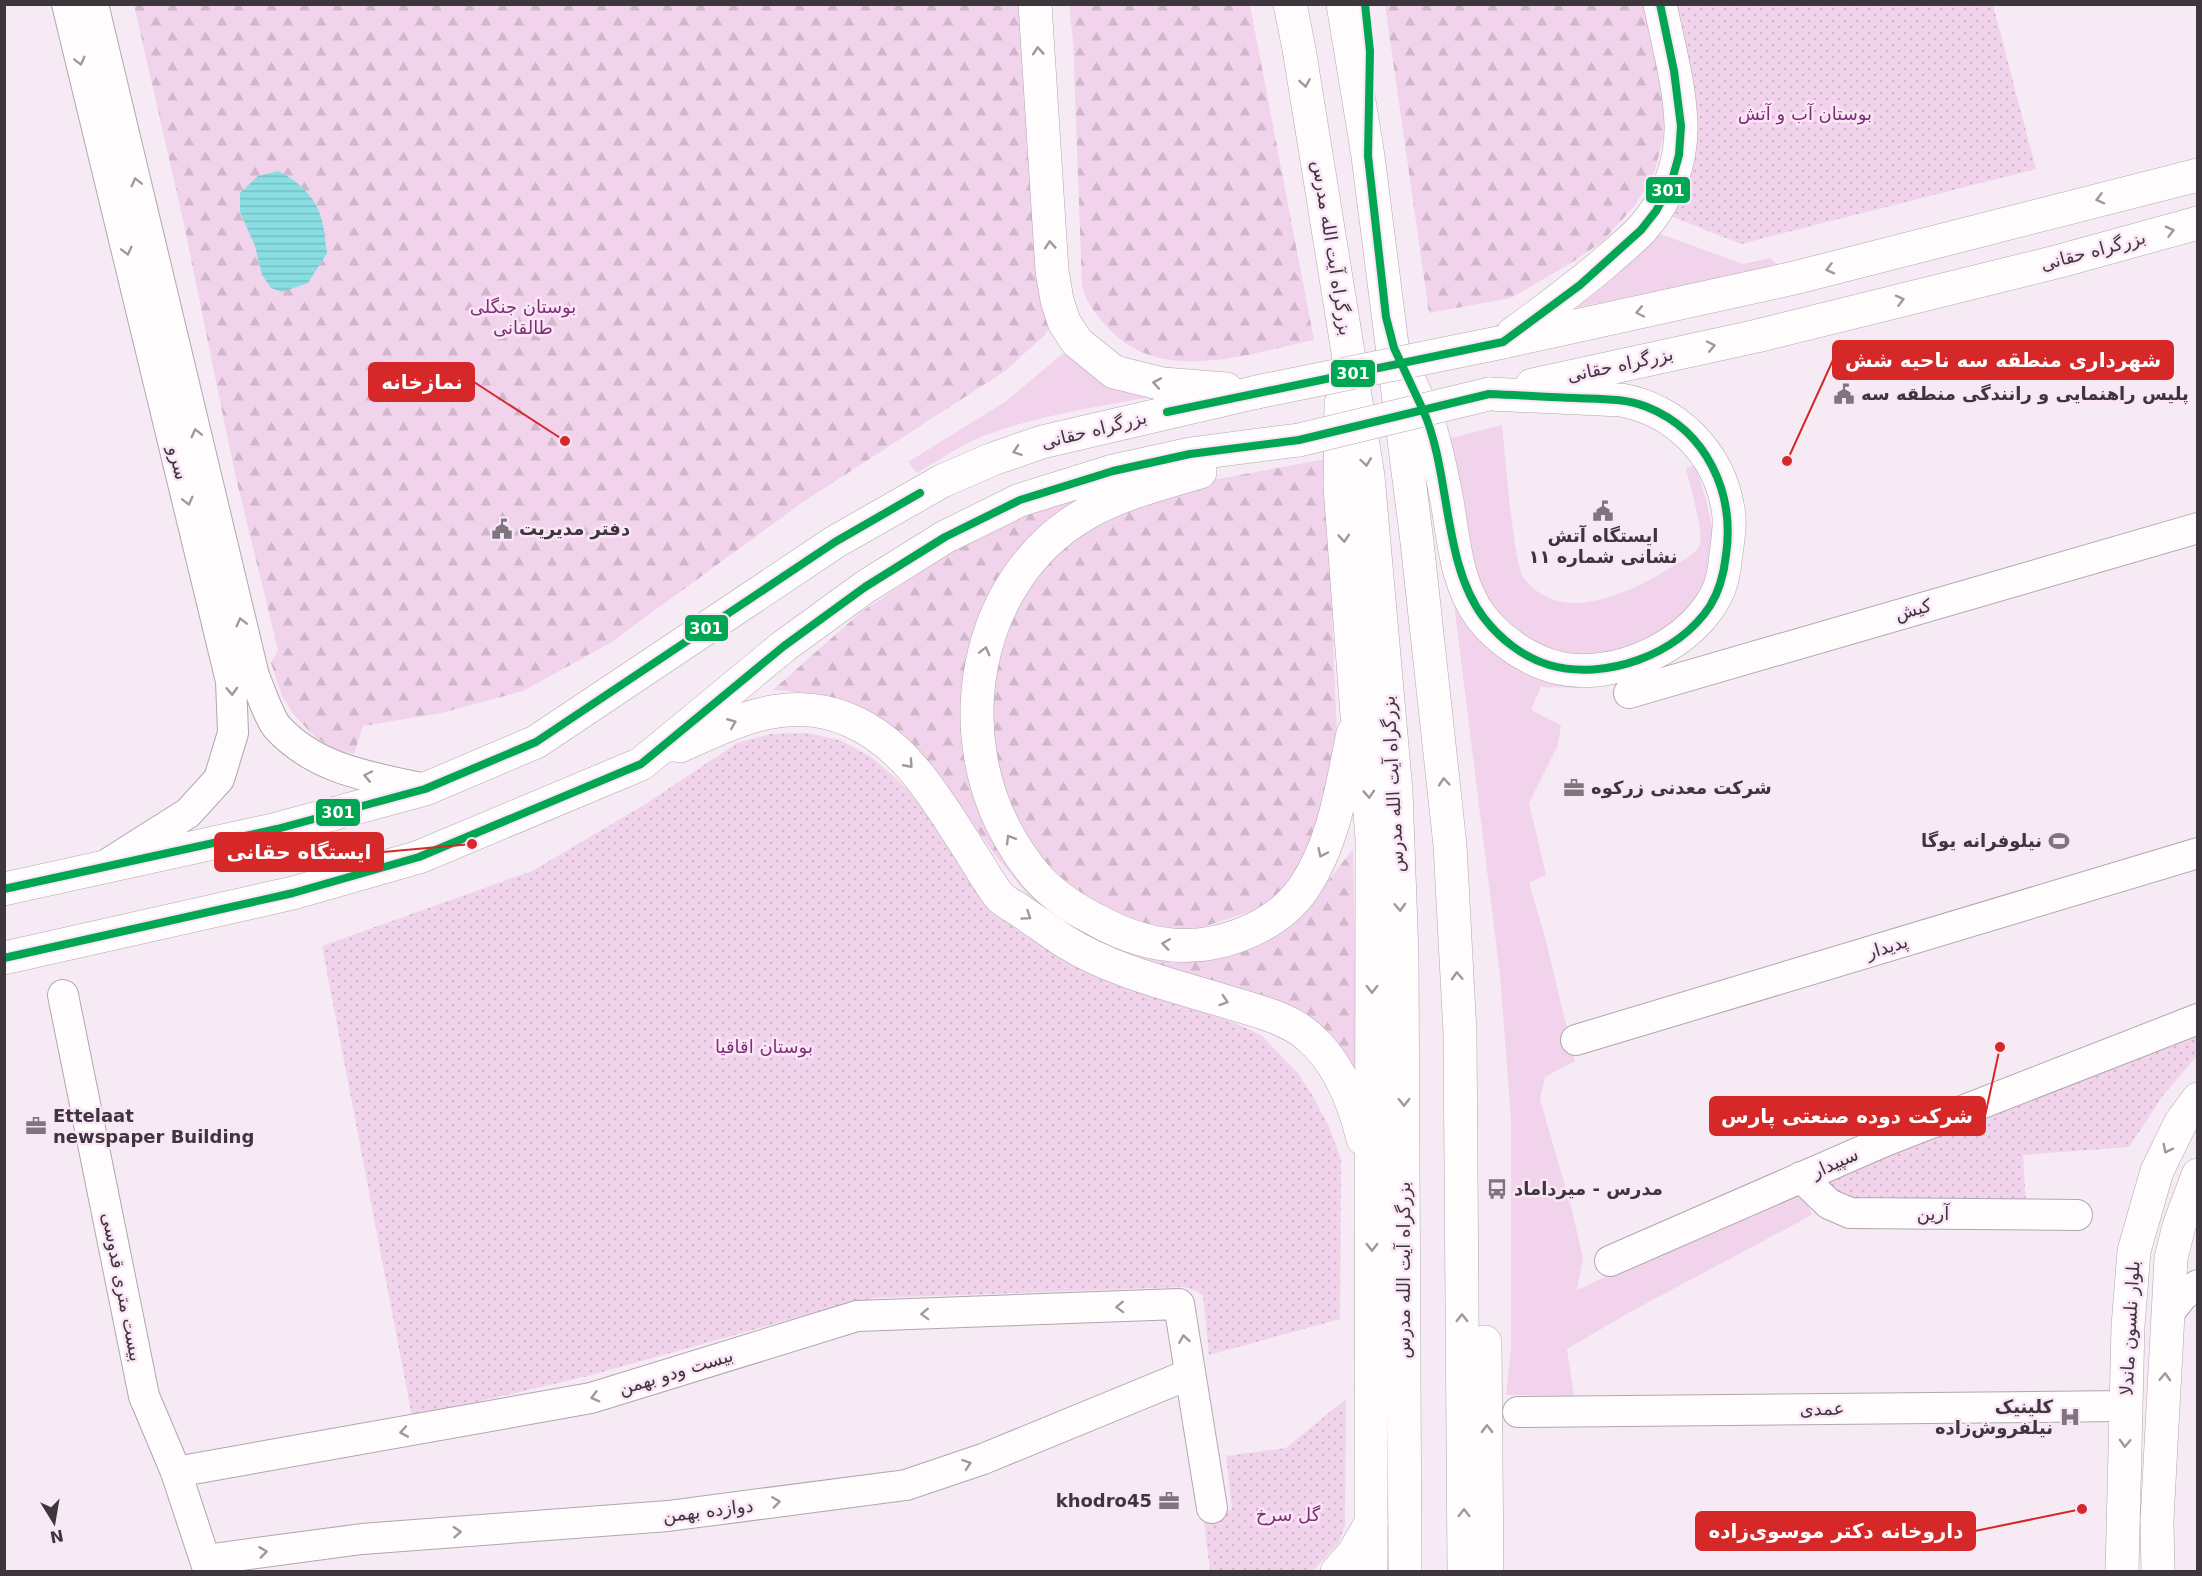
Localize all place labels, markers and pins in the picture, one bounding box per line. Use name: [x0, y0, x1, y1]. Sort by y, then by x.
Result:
callout: شهرداری منطقه سه ناحیه شش: [1833, 341, 2173, 379]
callout: نمازخانه: [369, 363, 474, 401]
public building icon: پلیس راهنمایی و رانندگی منطقه سه: [1832, 382, 1856, 406]
place label: پلیس راهنمایی و رانندگی منطقه سه: [1861, 383, 2189, 405]
public building icon: ایستگاه آتش نشانی شماره ۱۱: [1591, 499, 1615, 523]
public building icon: دفتر مدیریت: [490, 517, 514, 541]
place label: دفتر مدیریت: [519, 518, 630, 540]
place label: ایستگاه آتش نشانی شماره ۱۱: [1529, 524, 1677, 567]
office icon: شرکت معدنی زرکوه: [1562, 776, 1586, 800]
place label: شرکت معدنی زرکوه: [1591, 777, 1772, 799]
sports icon: نیلوفرانه یوگا: [2047, 829, 2071, 853]
place label: نیلوفرانه یوگا: [1921, 830, 2042, 852]
callout: ایستگاه حقانی: [215, 833, 383, 871]
callout: شرکت دوده صنعتی پارس: [1710, 1097, 1985, 1135]
place label: Ettelaat newspaper Building: [53, 1105, 254, 1147]
office icon: Ettelaat newspaper Building: [24, 1114, 48, 1138]
bus stop icon: مدرس - میرداماد: [1485, 1177, 1509, 1201]
place label: مدرس - میرداماد: [1514, 1178, 1663, 1200]
place label: کلینیک نیلفروش‌زاده: [1935, 1396, 2054, 1439]
hospital icon: کلینیک نیلفروش‌زاده: [2058, 1405, 2082, 1429]
office icon: khodro45: [1157, 1489, 1181, 1513]
place label: khodro45: [1056, 1490, 1152, 1511]
callout: داروخانه دکتر موسوی‌زاده: [1696, 1512, 1975, 1550]

